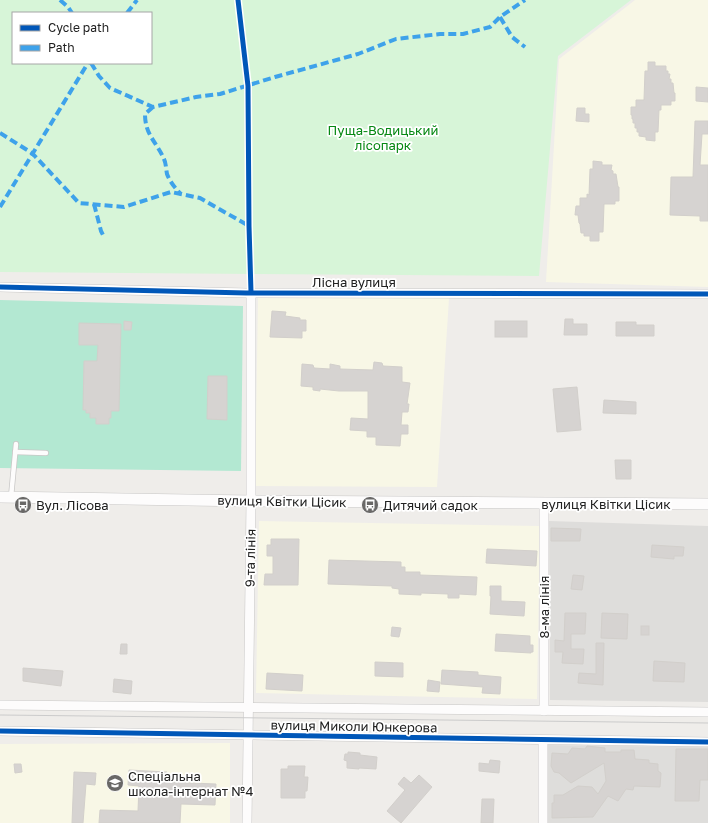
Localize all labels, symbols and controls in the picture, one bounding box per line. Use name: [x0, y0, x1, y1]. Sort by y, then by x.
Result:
legend: [12, 12, 152, 64]
text: Cycle path: [48, 20, 109, 35]
text: Path: [48, 40, 75, 55]
park label: Пуща-Водицький лісопарк: [328, 122, 438, 153]
street label: Лісна вулиця: [312, 274, 396, 290]
street label: вулиця Квітки Цісик: [217, 492, 347, 510]
bus stop icon: Вул. Лісова: [13, 495, 33, 515]
bus stop icon: Дитячий садок: [360, 495, 380, 515]
street label: вулиця Квітки Цісик: [541, 496, 671, 512]
place label: Вул. Лісова: [36, 497, 109, 513]
place label: Дитячий садок: [383, 497, 478, 513]
street label: 9-та лінія: [241, 529, 259, 587]
street label: 8-ма лінія: [536, 576, 552, 638]
street label: вулиця Миколи Юнкерова: [270, 717, 438, 735]
place label: Спеціальна школа-інтернат №4: [128, 768, 253, 799]
school or university icon: Спеціальна школа-інтернат №4: [105, 773, 125, 793]

